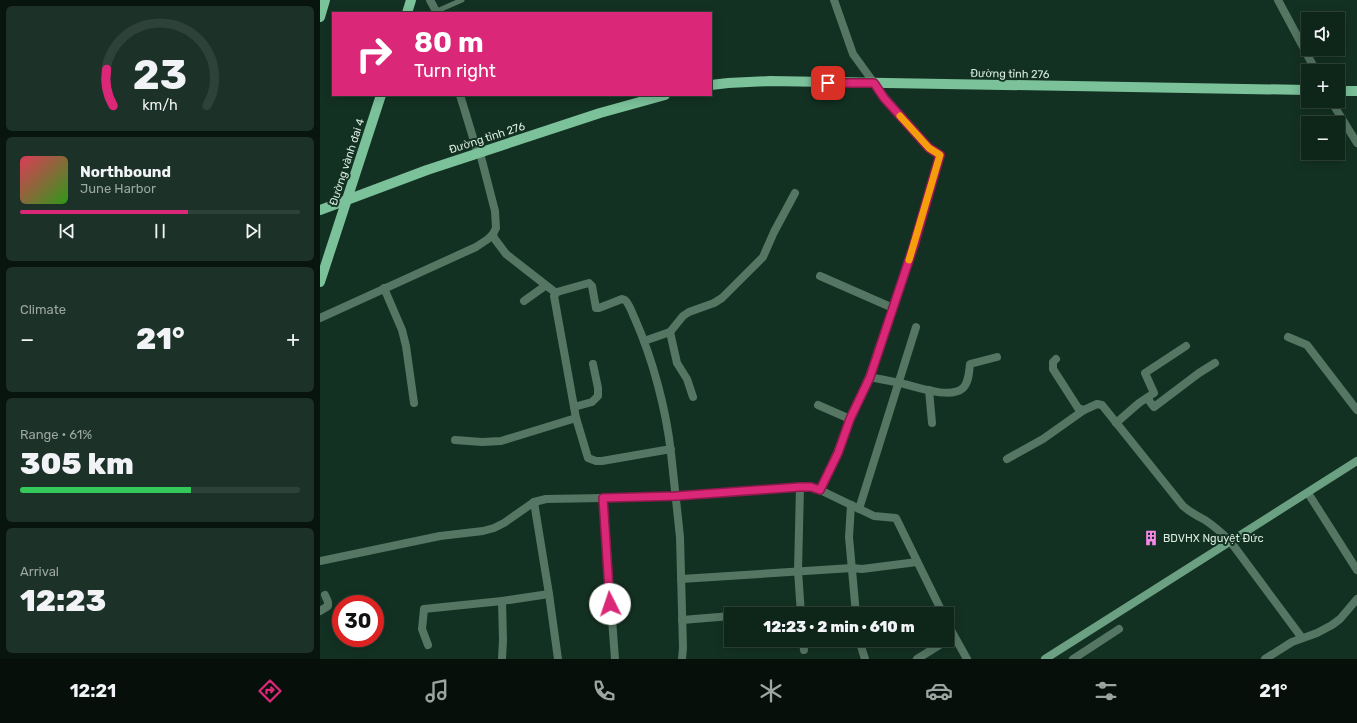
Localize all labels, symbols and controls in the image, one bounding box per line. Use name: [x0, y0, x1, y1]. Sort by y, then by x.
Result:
map controls: [1301, 12, 1345, 160]
button: sound: [1301, 12, 1345, 56]
text: 80 m: [414, 26, 484, 59]
icon: right: [348, 28, 400, 80]
text: 23: [133, 50, 187, 99]
text: Turn right: [414, 60, 496, 82]
button: +: [1301, 64, 1345, 108]
pin: [811, 66, 845, 100]
street label: Đường tỉnh 276: [970, 67, 1050, 81]
icon: arrive: [817, 72, 839, 94]
text: km/h: [142, 97, 178, 114]
button: −: [1301, 116, 1345, 160]
street label: Đường vành đai 4: [327, 117, 367, 207]
street label: Đường tỉnh 276: [447, 119, 527, 156]
text: Northbound: [80, 163, 171, 181]
text: June Harbor: [80, 181, 156, 196]
icon: previous: [56, 220, 78, 242]
icon: pause: [149, 220, 171, 242]
icon: next: [242, 220, 264, 242]
text: Climate: [20, 302, 66, 317]
text: 21°: [136, 321, 185, 357]
text: −: [20, 326, 34, 353]
text: +: [286, 326, 300, 353]
text: Range · 61%: [20, 427, 92, 442]
text: 305 km: [20, 446, 134, 482]
building icon: BDVHX Nguyệt Đức: [1142, 529, 1160, 547]
place label: BDVHX Nguyệt Đức: [1163, 532, 1264, 545]
text: Arrival: [20, 564, 59, 579]
text: 12:23: [20, 583, 106, 619]
position arrow: [589, 583, 631, 625]
speed limit sign: 30: [332, 595, 384, 647]
text: 12:23 · 2 min · 610 m: [763, 618, 915, 636]
icon: directions: [256, 677, 284, 705]
icon: music: [423, 677, 451, 705]
icon: phone: [590, 677, 618, 705]
icon: climate: [757, 677, 785, 705]
icon: car: [925, 677, 953, 705]
icon: filters: [1092, 677, 1120, 705]
text: 12:21: [70, 680, 116, 702]
text: 21°: [1259, 680, 1287, 702]

